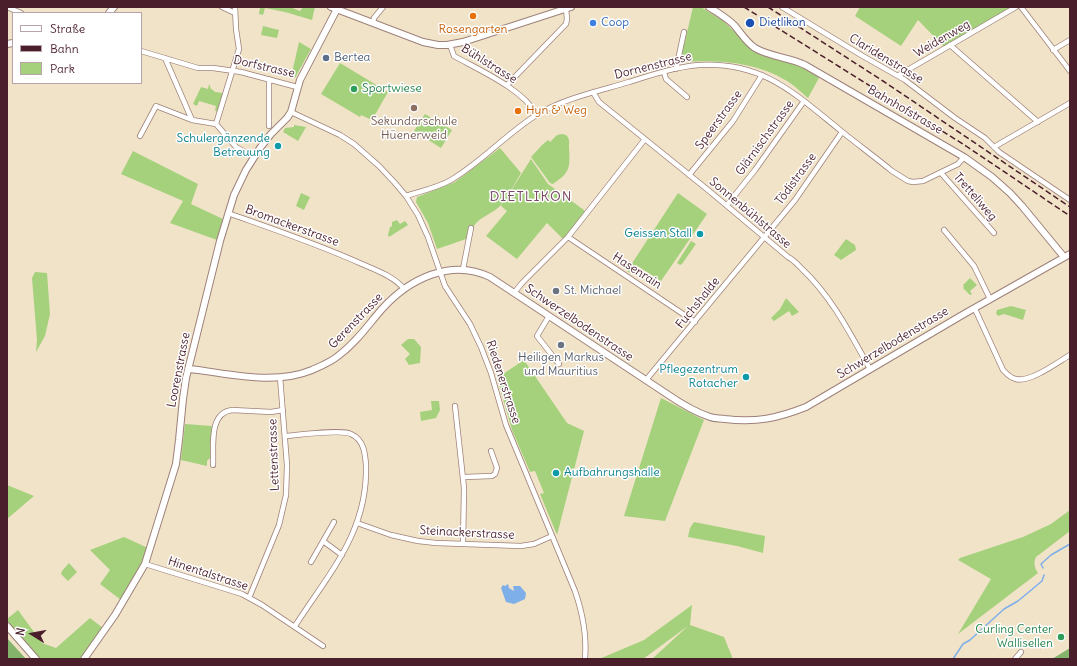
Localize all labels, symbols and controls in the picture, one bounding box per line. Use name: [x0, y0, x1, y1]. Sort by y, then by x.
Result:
marker: Rosengarten: [468, 11, 478, 21]
legend: [12, 12, 142, 84]
place label: Coop: [601, 16, 629, 30]
place label: Dietlikon: [759, 16, 806, 30]
marker: Dietlikon: [744, 17, 756, 29]
street label: Weidenweg: [911, 17, 973, 61]
marker: Coop: [588, 18, 598, 28]
text: Straße: [50, 21, 85, 36]
place label: Rosengarten: [439, 23, 507, 37]
street label: Claridenstrasse: [846, 31, 926, 87]
text: Bahn: [50, 41, 79, 56]
street label: Bühlstrasse: [458, 41, 520, 87]
street label: Dornenstrasse: [613, 49, 693, 83]
place label: Bertea: [334, 51, 370, 65]
street label: Dorfstrasse: [232, 53, 296, 81]
marker: Bertea: [321, 53, 331, 63]
text: Park: [50, 61, 75, 76]
place label: Sportwiese: [362, 82, 422, 96]
street label: Bahnhofstrasse: [865, 83, 945, 137]
marker: Sportwiese: [349, 84, 359, 94]
street label: Speerstrasse: [693, 88, 745, 152]
street label: Glärnischstrasse: [733, 97, 797, 179]
marker: Sekundarschule Hüenerweid: [409, 103, 419, 113]
place label: Hyn & Weg: [526, 104, 587, 118]
marker: Hyn & Weg: [513, 106, 523, 116]
place label: Sekundarschule Hüenerweid: [371, 115, 457, 143]
place label: Schulergänzende Betreuung: [177, 132, 270, 160]
marker: Schulergänzende Betreuung: [273, 141, 283, 151]
street label: Tödistrasse: [772, 150, 820, 208]
street label: Tretteliweg: [950, 170, 1000, 224]
street label: Sonnenbühlstrasse: [706, 175, 794, 251]
district label: DIETLIKON: [490, 189, 572, 205]
street label: Bromackerstrasse: [243, 202, 341, 250]
place label: Geissen Stall: [624, 227, 692, 241]
marker: Geissen Stall: [695, 229, 705, 239]
street label: Hasenrain: [610, 250, 664, 292]
street label: Fuchshalde: [673, 274, 723, 332]
street label: Schwerzelbodenstrasse: [522, 281, 636, 365]
place label: St. Michael: [564, 284, 621, 298]
marker: St. Michael: [551, 286, 561, 296]
street label: Gerenstrasse: [326, 290, 386, 352]
street label: Schwerzelbodenstrasse: [835, 304, 951, 382]
street label: Loorenstrasse: [165, 331, 193, 409]
street label: Riedenerstrasse: [483, 338, 523, 426]
marker: Heiligen Markus und Mauritius: [556, 340, 566, 350]
place label: Heiligen Markus und Mauritius: [518, 351, 604, 379]
place label: Pflegezentrum Rotacher: [659, 363, 738, 391]
marker: Pflegezentrum Rotacher: [741, 372, 751, 382]
street label: Lettenstrasse: [266, 419, 282, 491]
place label: Aufbahrungshalle: [564, 466, 660, 480]
marker: Aufbahrungshalle: [551, 468, 561, 478]
street label: Steinackerstrasse: [419, 523, 515, 543]
street label: Hinentalstrasse: [166, 554, 250, 594]
north arrow: [12, 614, 52, 654]
place label: Curling Center Wallisellen: [975, 623, 1053, 651]
text: N: [13, 627, 28, 637]
marker: Curling Center Wallisellen: [1056, 632, 1066, 642]

